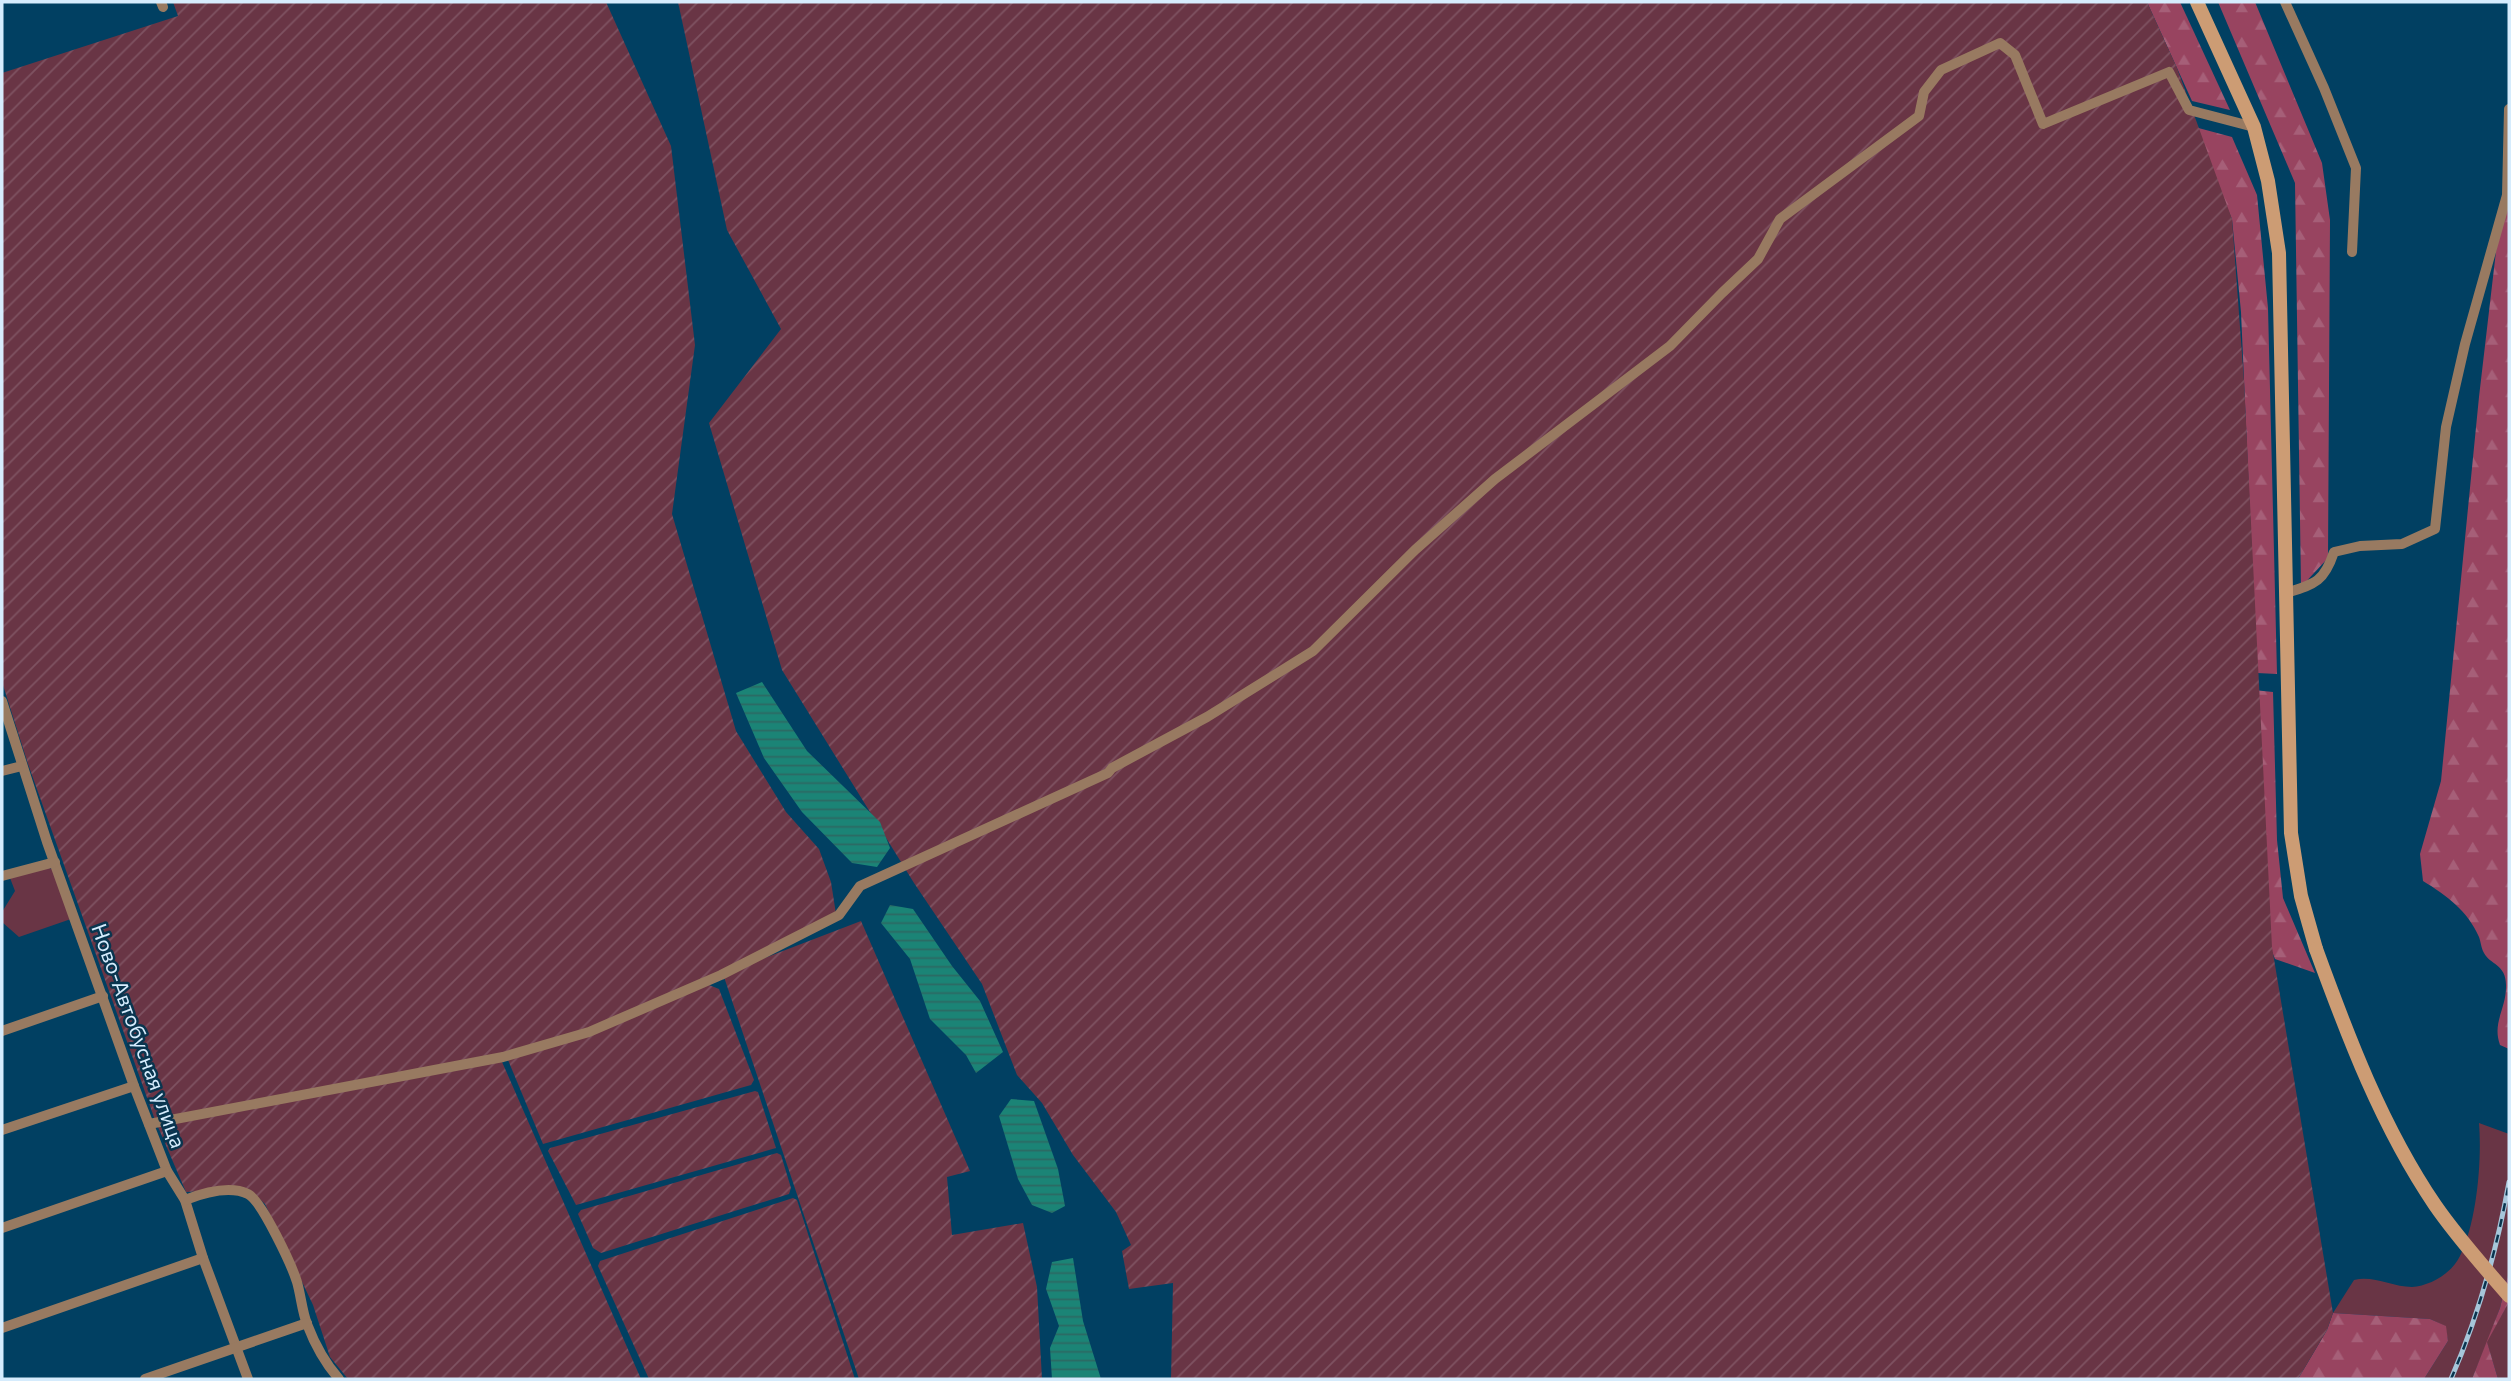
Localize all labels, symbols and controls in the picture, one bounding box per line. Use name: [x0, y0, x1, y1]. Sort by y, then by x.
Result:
street label: Ново-Автобусная улица: [87, 920, 192, 1151]

